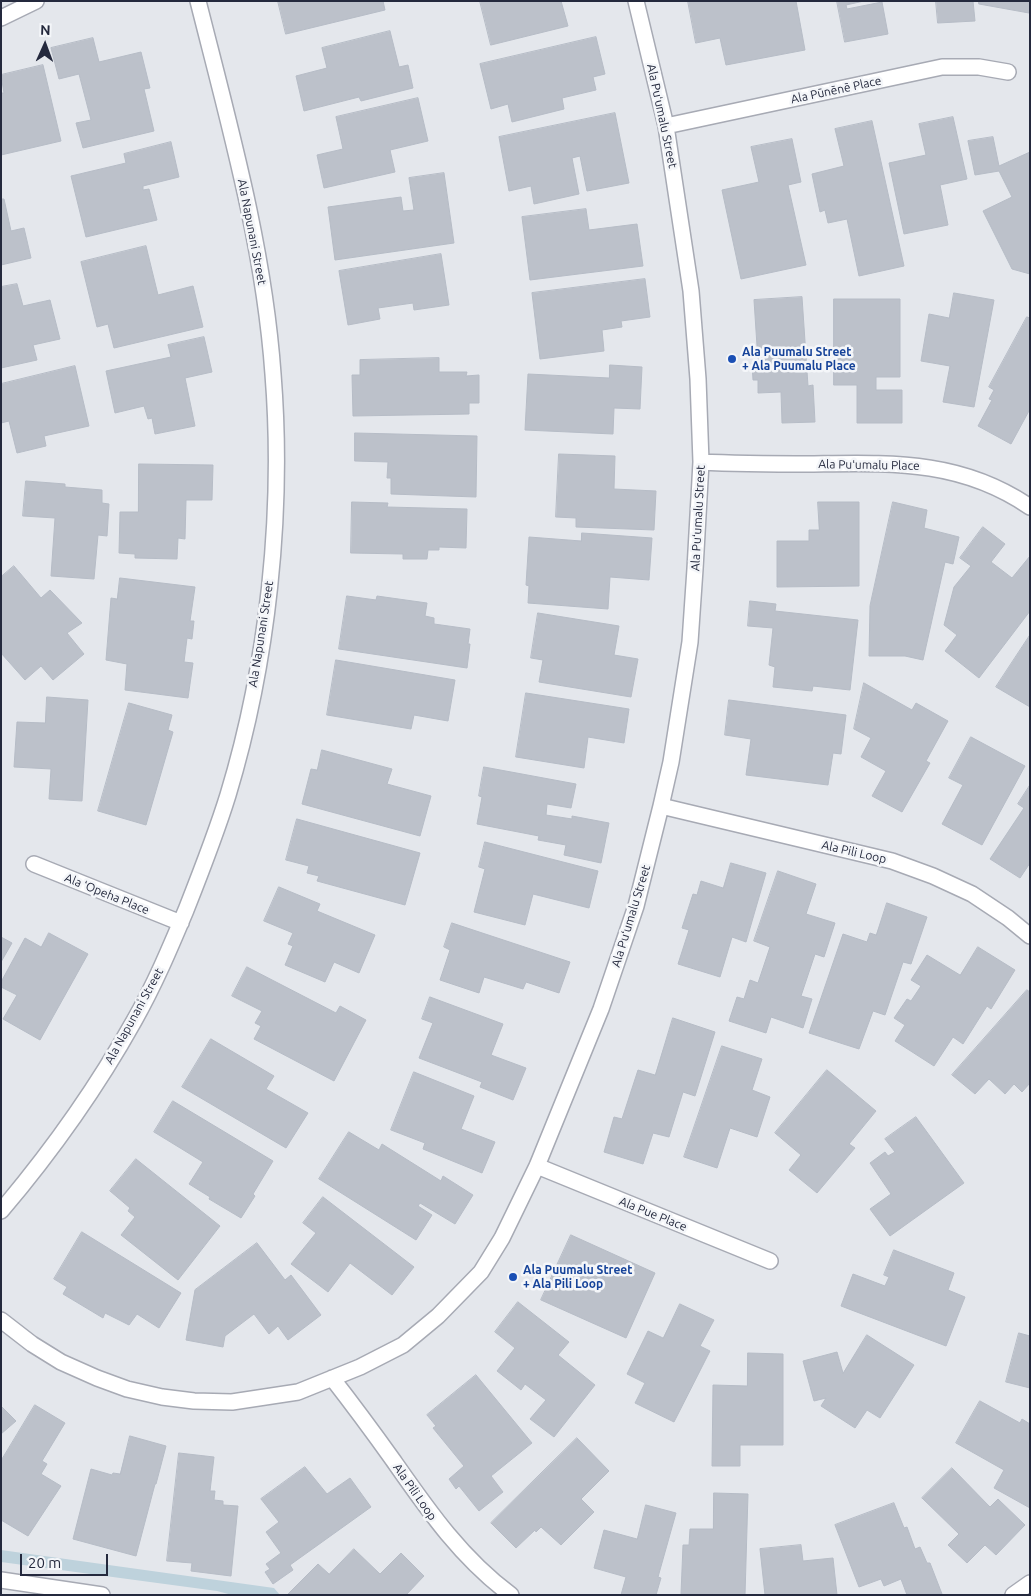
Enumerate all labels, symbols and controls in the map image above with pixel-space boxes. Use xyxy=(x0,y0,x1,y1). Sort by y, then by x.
north arrow xyxy=(20,20,70,70)
text: N xyxy=(40,22,51,38)
street label: Ala Puʻumalu Street xyxy=(644,63,680,169)
street label: Ala Pūnēnē Place xyxy=(789,73,883,107)
street label: Ala Napunani Street xyxy=(235,178,269,286)
place label: Ala Puumalu Street + Ala Puumalu Place xyxy=(742,345,856,373)
marker: Ala Puumalu Street + Ala Puumalu Place xyxy=(726,353,738,365)
street label: Ala Puʻumalu Place xyxy=(818,457,920,473)
street label: Ala Puʻumalu Street xyxy=(688,465,708,571)
street label: Ala Napunani Street xyxy=(245,580,277,688)
street label: Ala Pili Loop xyxy=(820,838,888,866)
street label: Ala Puʻumalu Street xyxy=(609,863,653,969)
street label: Ala ʻOpeha Place xyxy=(63,870,151,918)
street label: Ala Napunani Street xyxy=(102,965,166,1067)
street label: Ala Pue Place xyxy=(617,1194,689,1234)
place label: Ala Puumalu Street + Ala Pili Loop xyxy=(523,1263,632,1291)
marker: Ala Puumalu Street + Ala Pili Loop xyxy=(507,1271,519,1283)
street label: Ala Pili Loop xyxy=(390,1461,440,1523)
scale bar xyxy=(22,1544,110,1576)
text: 20 m xyxy=(28,1554,61,1571)

